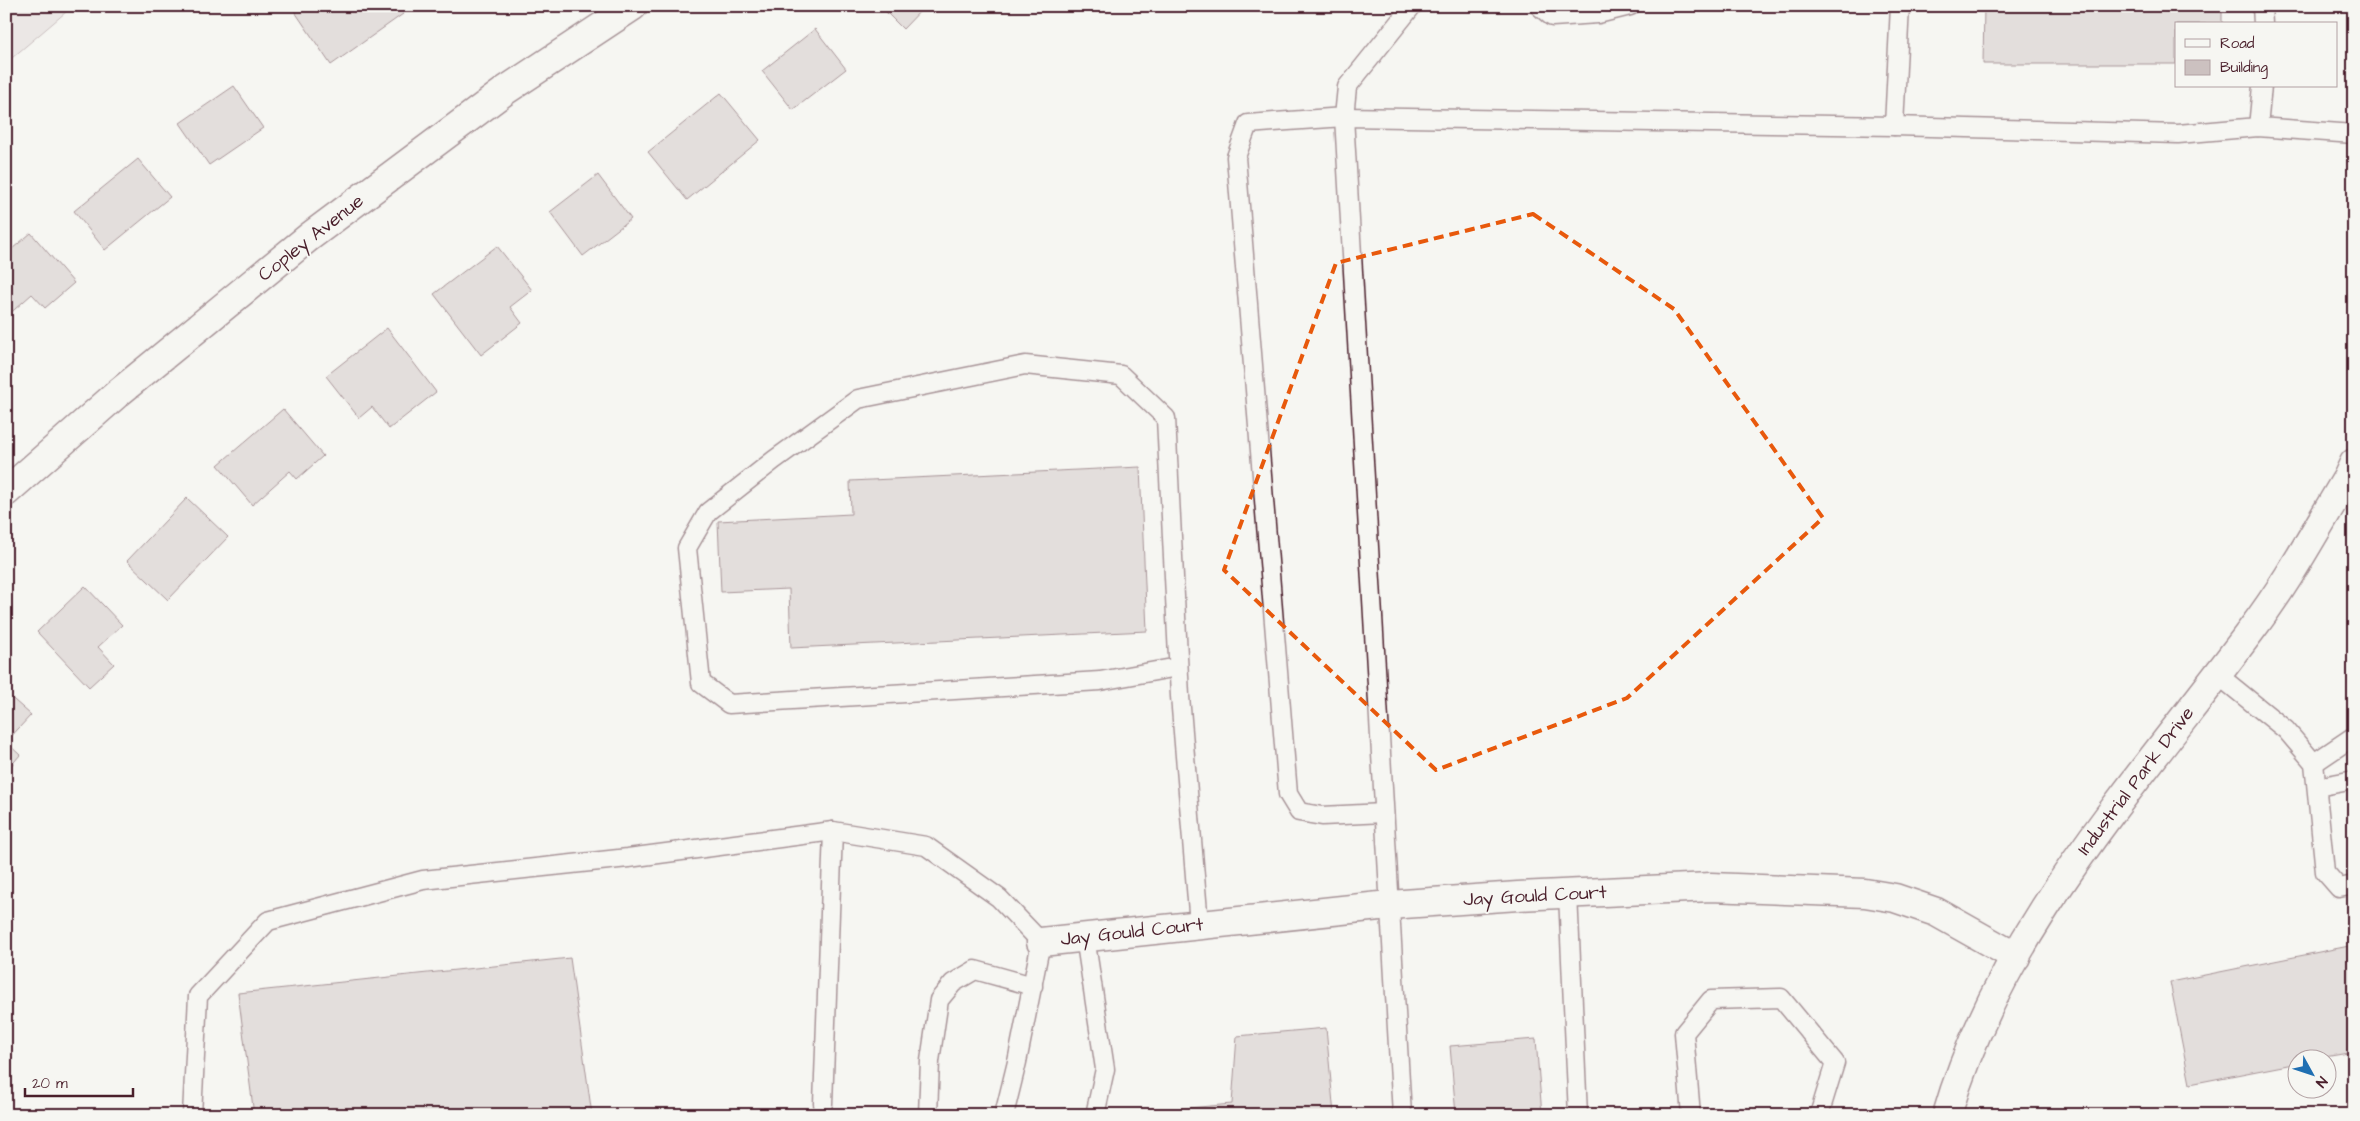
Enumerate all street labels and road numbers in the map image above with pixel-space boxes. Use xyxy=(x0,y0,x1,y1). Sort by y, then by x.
street label: Copley Avenue xyxy=(252,188,370,289)
street label: Industrial Park Drive xyxy=(2071,701,2201,861)
street label: Jay Gould Court xyxy=(1463,879,1608,914)
street label: Jay Gould Court xyxy=(1059,911,1205,954)

